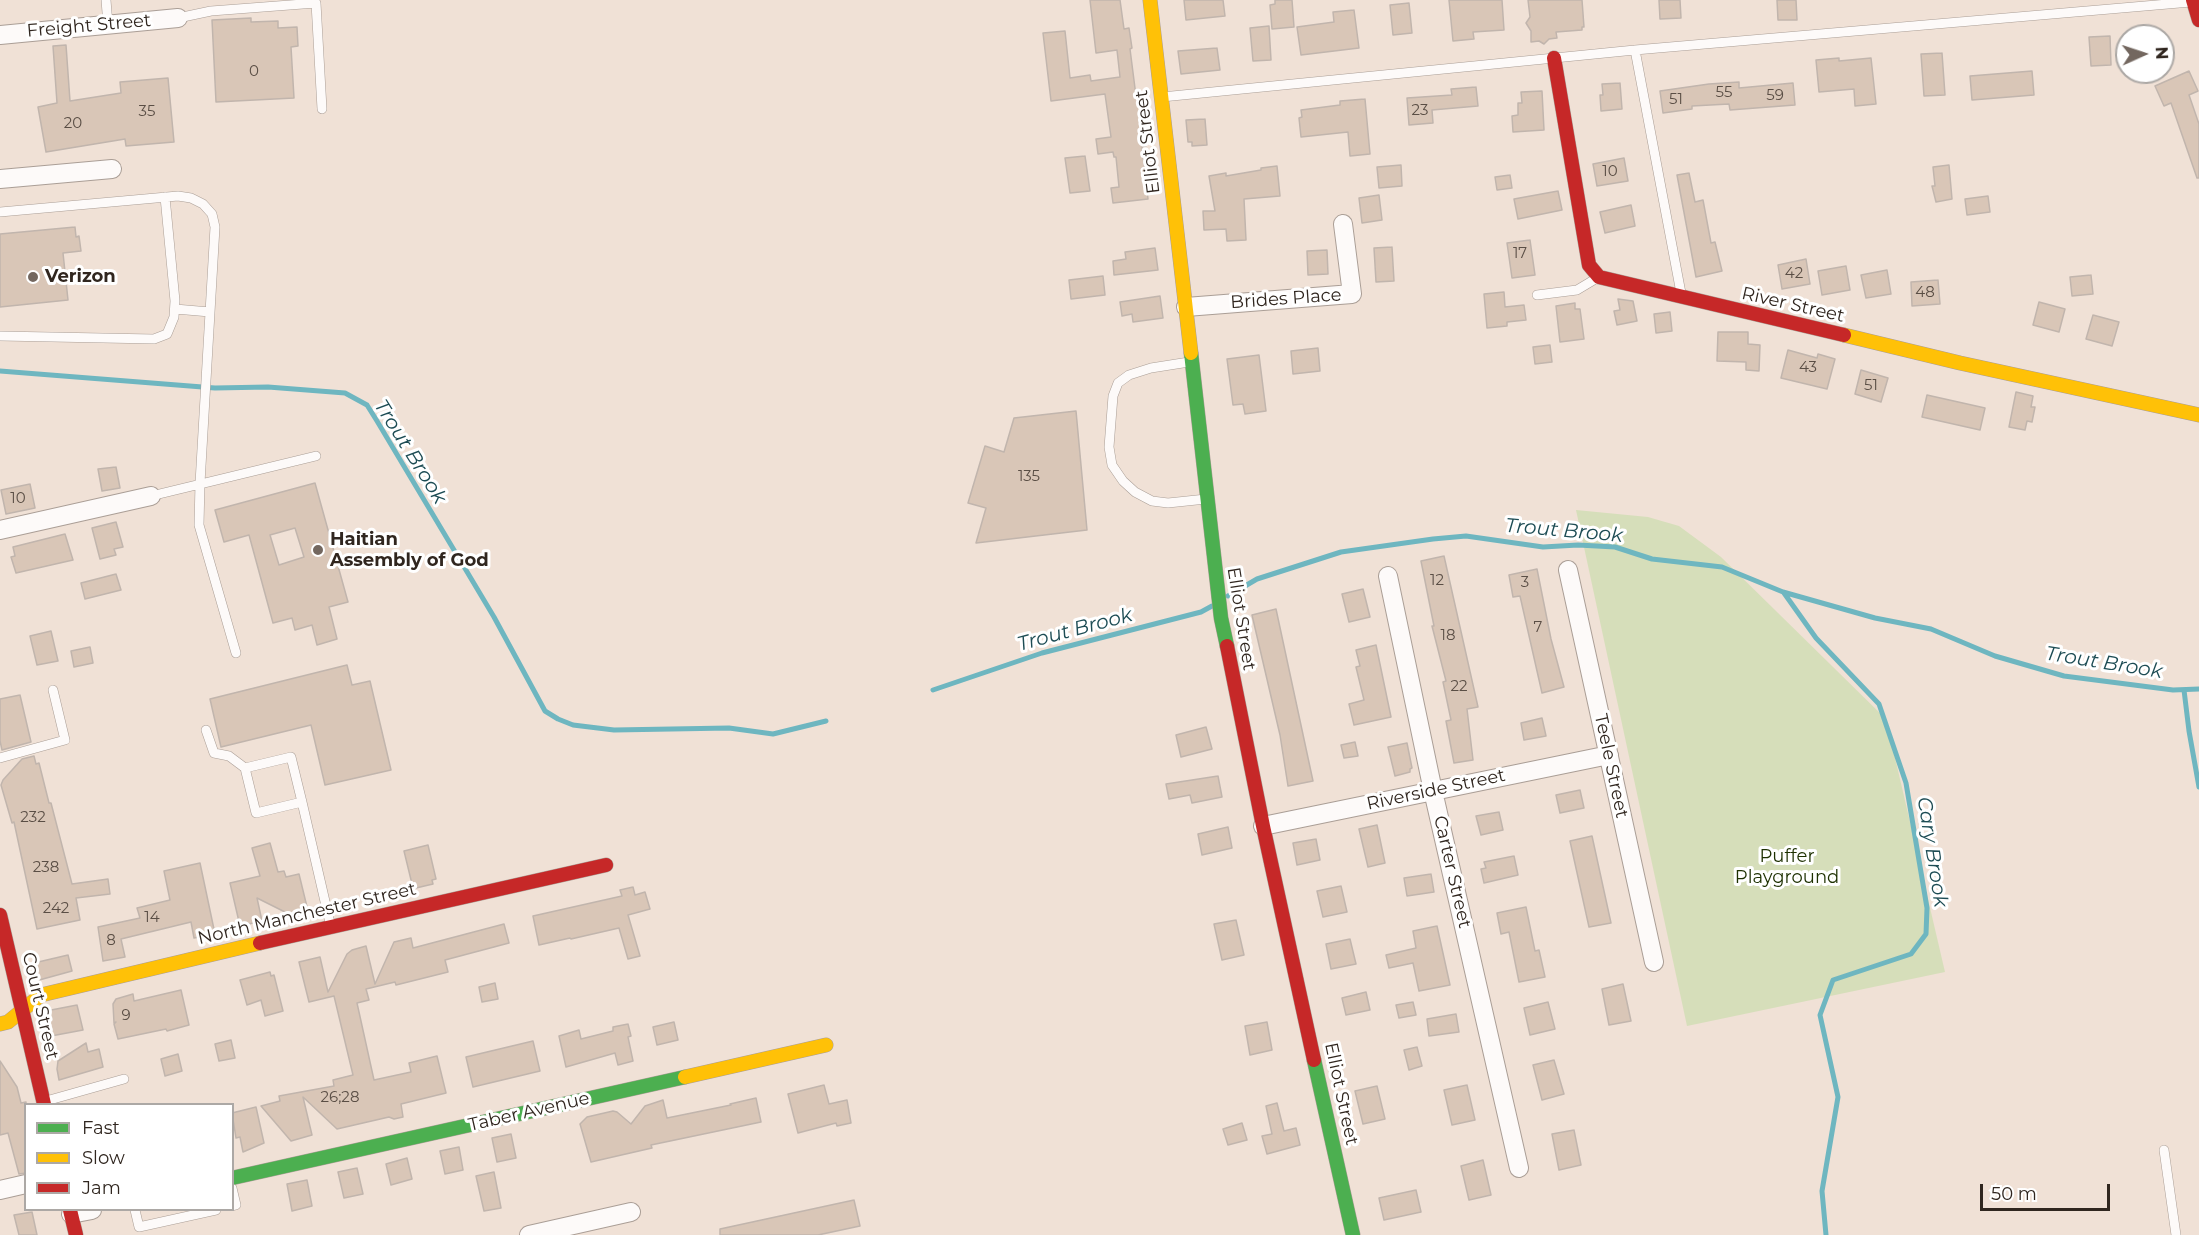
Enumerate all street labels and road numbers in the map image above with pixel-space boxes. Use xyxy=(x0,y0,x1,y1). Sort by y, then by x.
street label: Freight Street xyxy=(26,10,152,42)
street label: Elliot Street xyxy=(1131,89,1165,195)
street label: River Street xyxy=(1740,283,1846,327)
street label: Brides Place xyxy=(1230,284,1342,314)
street label: Elliot Street xyxy=(1222,566,1260,672)
street label: Teele Street xyxy=(1589,712,1633,820)
street label: Riverside Street xyxy=(1365,765,1507,815)
street label: Carter Street xyxy=(1429,814,1475,930)
street label: North Manchester Street xyxy=(196,878,418,950)
street label: Court Street xyxy=(17,950,63,1062)
street label: Elliot Street xyxy=(1320,1041,1362,1147)
street label: Taber Avenue xyxy=(466,1088,592,1136)

